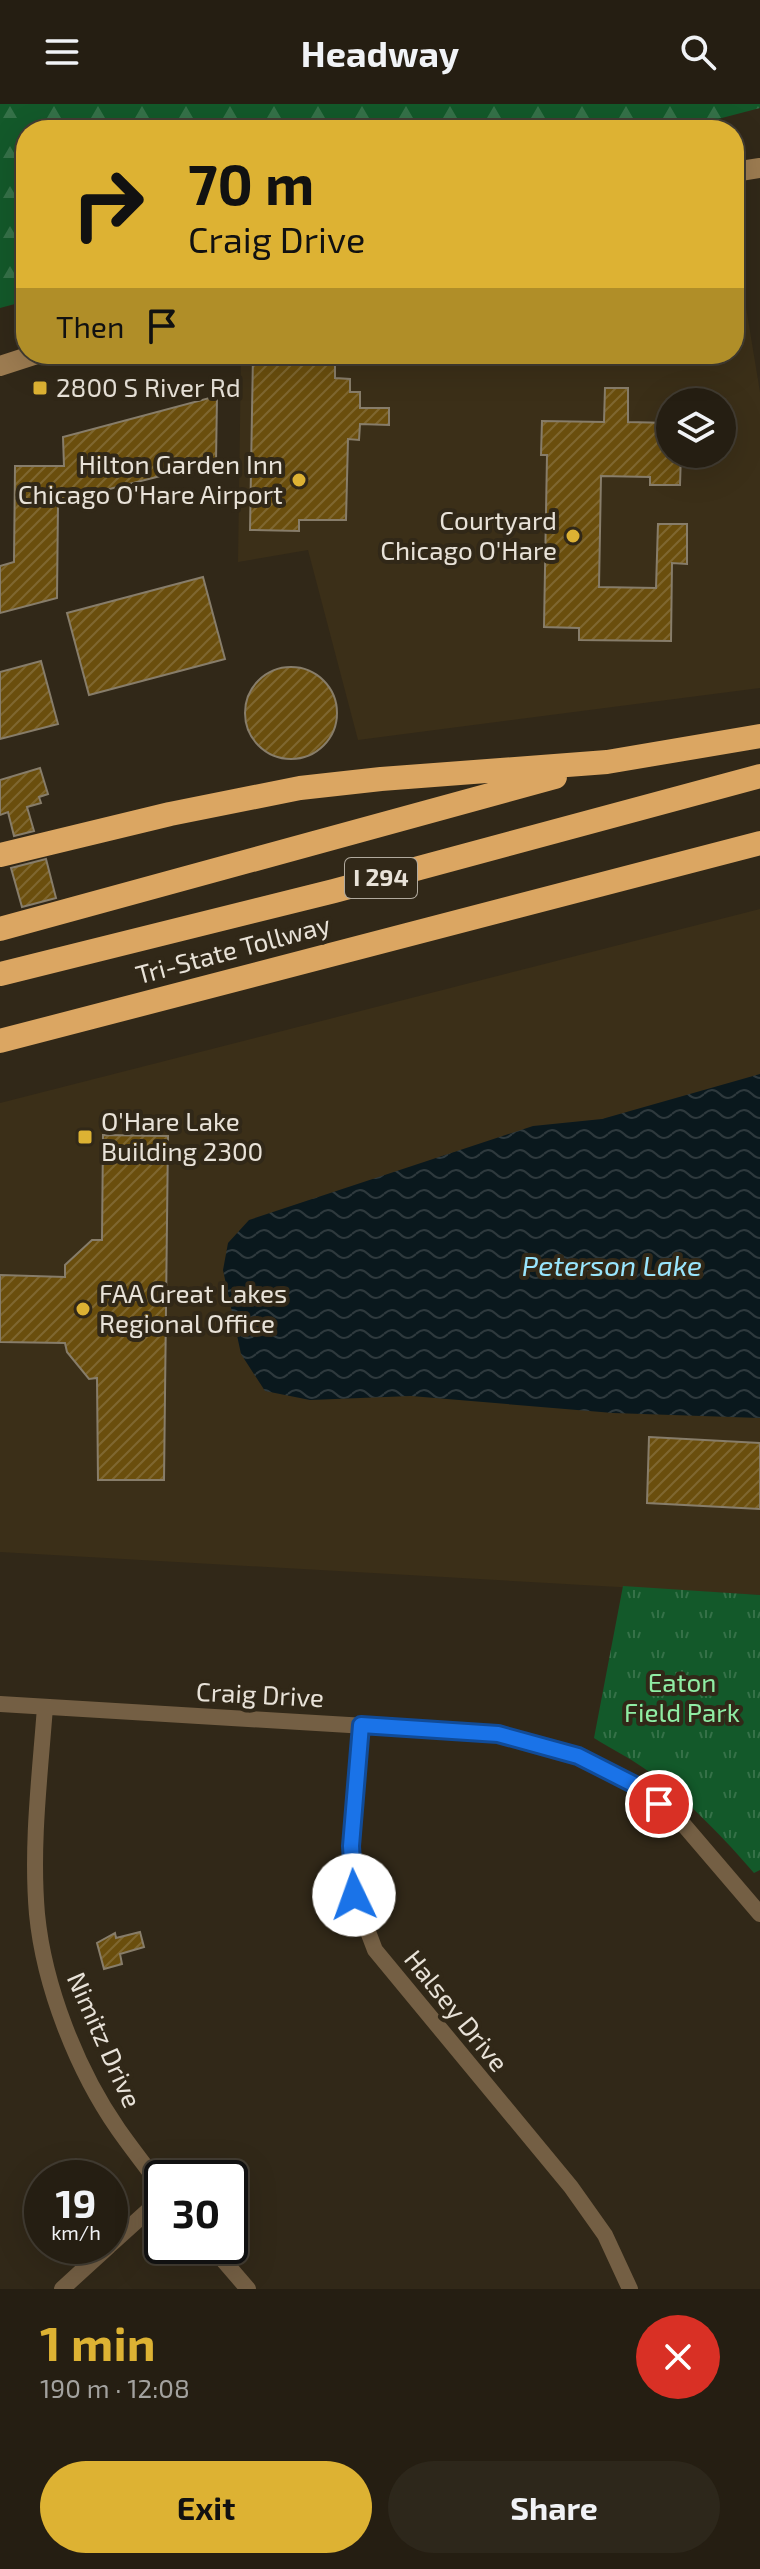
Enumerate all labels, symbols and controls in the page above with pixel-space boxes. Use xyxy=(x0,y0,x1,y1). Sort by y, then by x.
icon: menu xyxy=(40,30,84,74)
icon: search xyxy=(676,30,720,74)
text: Headway xyxy=(301,31,459,74)
text: 70 m xyxy=(188,149,314,216)
icon: right xyxy=(56,152,160,256)
text: Craig Drive xyxy=(188,217,365,260)
icon: arrive xyxy=(140,304,184,348)
text: Then xyxy=(56,308,124,344)
place label: 2800 S River Rd xyxy=(56,371,241,402)
marker: 2800 S River Rd xyxy=(31,379,49,397)
map controls xyxy=(656,388,736,468)
button: layers xyxy=(656,388,736,468)
place label: Hilton Garden Inn Chicago O'Hare Airport xyxy=(18,448,283,509)
marker: Hilton Garden Inn Chicago O'Hare Airport xyxy=(290,471,308,489)
place label: Courtyard Chicago O'Hare xyxy=(380,504,557,565)
marker: Courtyard Chicago O'Hare xyxy=(564,527,582,545)
road number: I 294 xyxy=(345,858,417,898)
street label: Tri-State Tollway xyxy=(132,908,333,989)
place label: O'Hare Lake Building 2300 xyxy=(101,1105,263,1166)
marker: O'Hare Lake Building 2300 xyxy=(76,1128,94,1146)
water label: Peterson Lake xyxy=(522,1248,702,1282)
place label: FAA Great Lakes Regional Office xyxy=(99,1277,287,1338)
marker: FAA Great Lakes Regional Office xyxy=(74,1300,92,1318)
park label: Eaton Field Park xyxy=(624,1666,740,1727)
street label: Craig Drive xyxy=(195,1675,325,1712)
pin xyxy=(625,1770,693,1838)
icon: arrive xyxy=(637,1782,681,1826)
position arrow xyxy=(312,1853,396,1937)
street label: Halsey Drive xyxy=(399,1943,516,2077)
street label: Nimitz Drive xyxy=(62,1967,149,2112)
speed limit sign: 30 xyxy=(144,2160,248,2264)
text: 19 xyxy=(56,2178,96,2226)
text: km/h xyxy=(51,2220,101,2244)
text: 1 min xyxy=(40,2313,156,2371)
button: close xyxy=(636,2315,720,2399)
text: 190 m · 12:08 xyxy=(40,2372,190,2403)
button: Exit xyxy=(40,2461,372,2553)
button: Share xyxy=(388,2461,720,2553)

